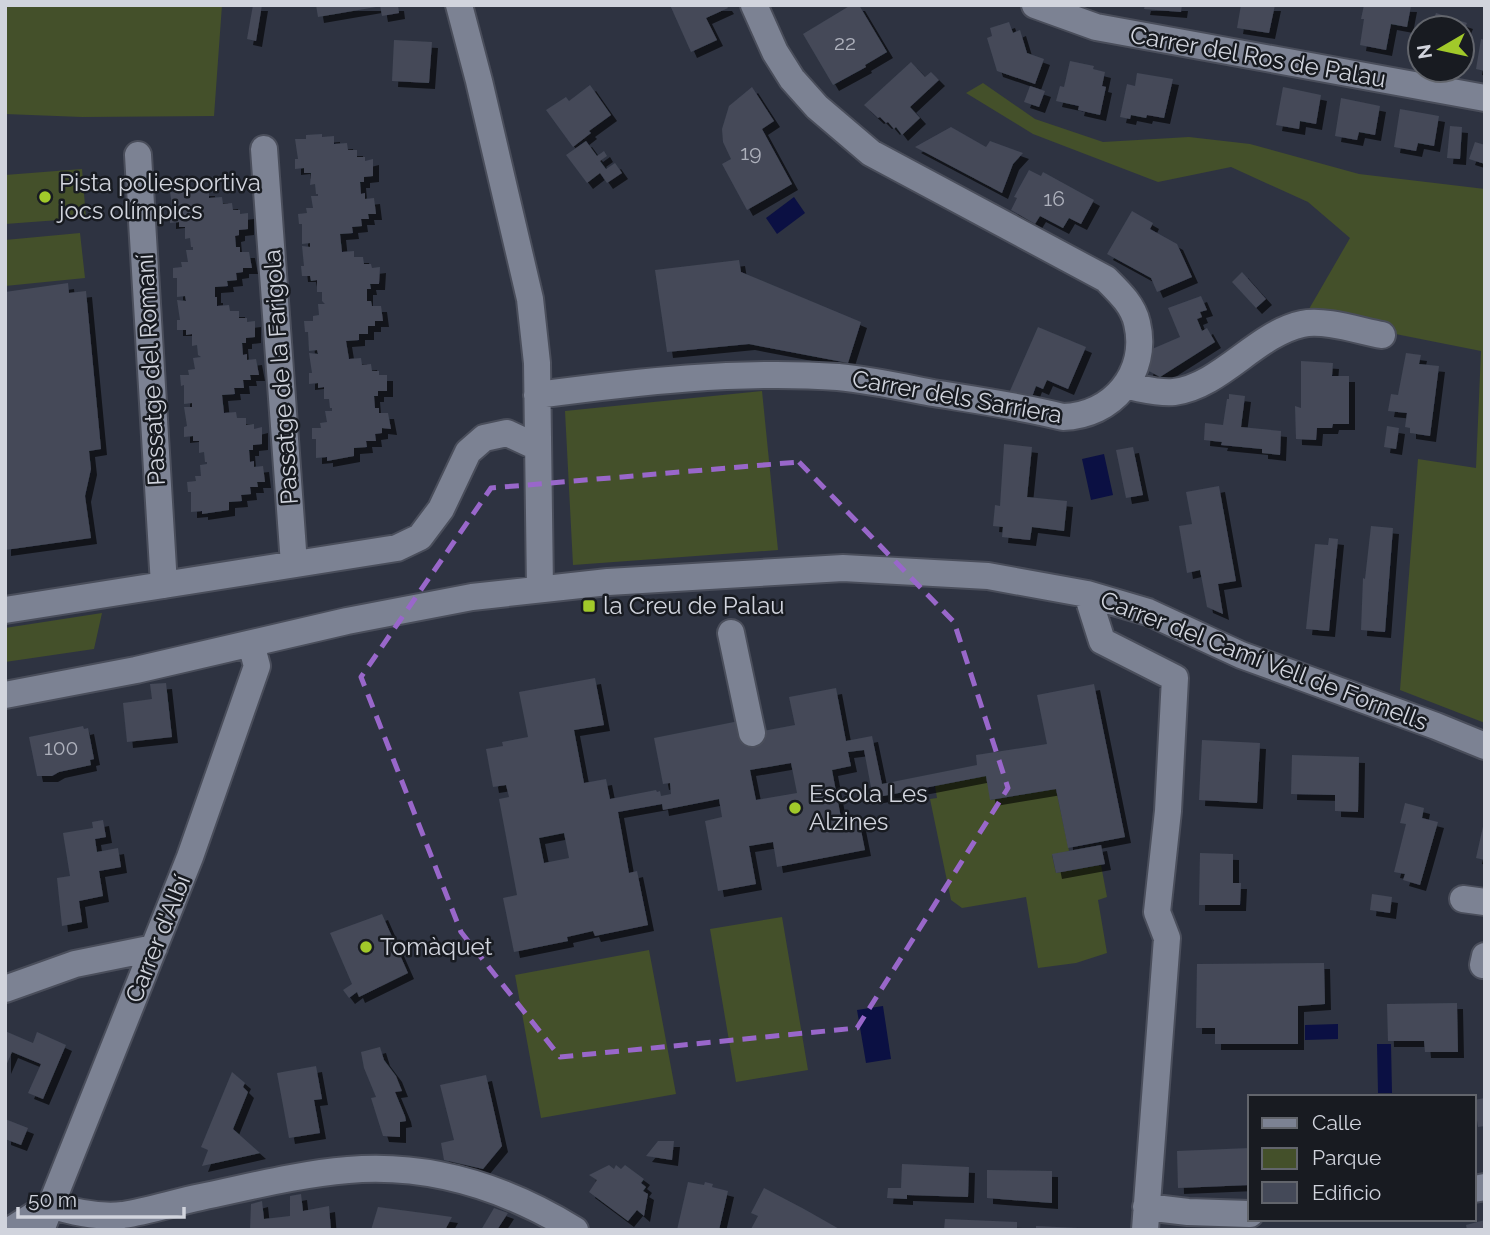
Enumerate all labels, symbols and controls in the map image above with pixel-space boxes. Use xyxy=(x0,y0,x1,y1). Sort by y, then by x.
north arrow xyxy=(1406,14,1476,84)
street label: Carrer del Ros de Palau xyxy=(1128,20,1388,93)
house number: 22 xyxy=(834,30,856,55)
text: N xyxy=(1412,43,1436,61)
house number: 19 xyxy=(740,140,762,165)
place label: Pista poliesportiva jocs olímpics xyxy=(56,168,261,225)
house number: 16 xyxy=(1043,186,1065,211)
marker: Pista poliesportiva jocs olímpics xyxy=(37,189,53,205)
street label: Passatge de la Farigola xyxy=(257,248,304,506)
street label: Passatge del Romaní xyxy=(130,253,171,487)
street label: Carrer dels Sarriera xyxy=(850,364,1064,429)
street label: Carrer del Camí Vell de Fornells xyxy=(1096,585,1432,736)
place label: la Creu de Palau xyxy=(603,591,785,620)
marker: la Creu de Palau xyxy=(581,598,597,614)
house number: 100 xyxy=(44,735,78,760)
place label: Escola Les Alzines xyxy=(809,779,928,836)
marker: Escola Les Alzines xyxy=(787,800,803,816)
street label: Carrer d'Albí xyxy=(119,870,197,1007)
place label: Tomàquet xyxy=(380,932,492,961)
marker: Tomàquet xyxy=(358,939,374,955)
legend xyxy=(1248,1095,1476,1221)
text: Calle xyxy=(1312,1110,1362,1135)
text: Parque xyxy=(1312,1145,1381,1170)
scale bar xyxy=(18,1176,184,1220)
text: Edificio xyxy=(1312,1180,1381,1205)
text: 50 m xyxy=(28,1187,77,1212)

